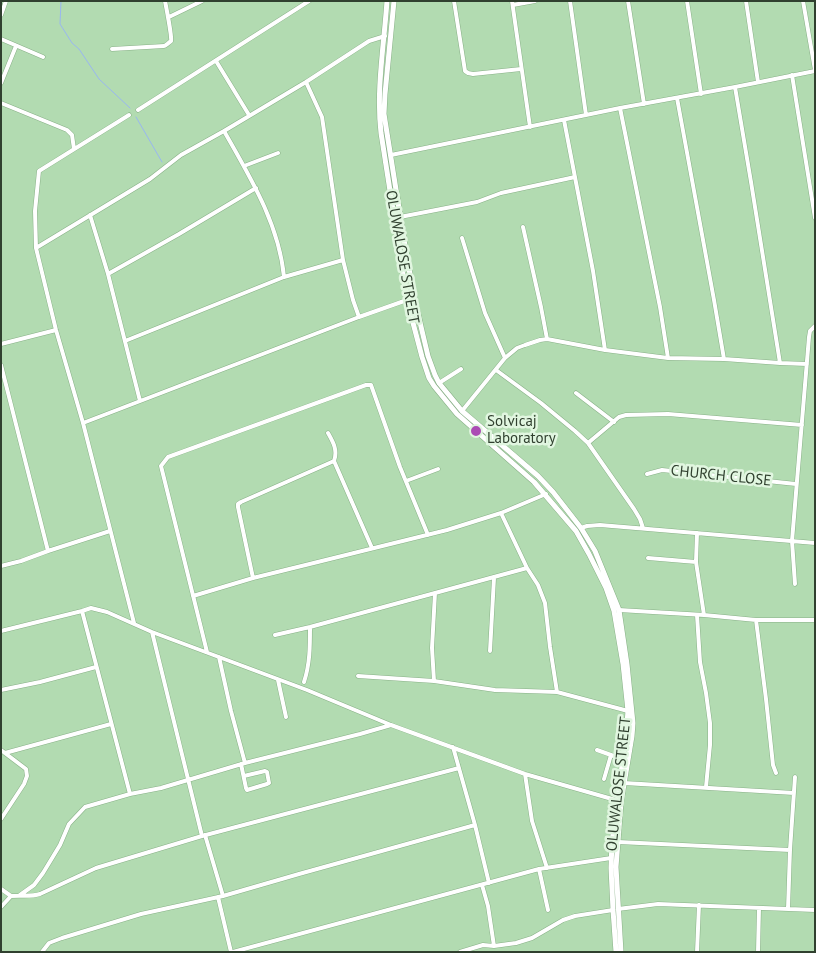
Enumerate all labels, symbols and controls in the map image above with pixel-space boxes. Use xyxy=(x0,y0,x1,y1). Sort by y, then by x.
street label: OLUWALOSE STREET xyxy=(381,189,423,325)
place label: Solvicaj Laboratory xyxy=(487,413,556,448)
marker: Solvicaj Laboratory xyxy=(469,424,483,438)
street label: CHURCH CLOSE xyxy=(670,462,772,490)
street label: OLUWALOSE STREET xyxy=(603,716,635,852)

